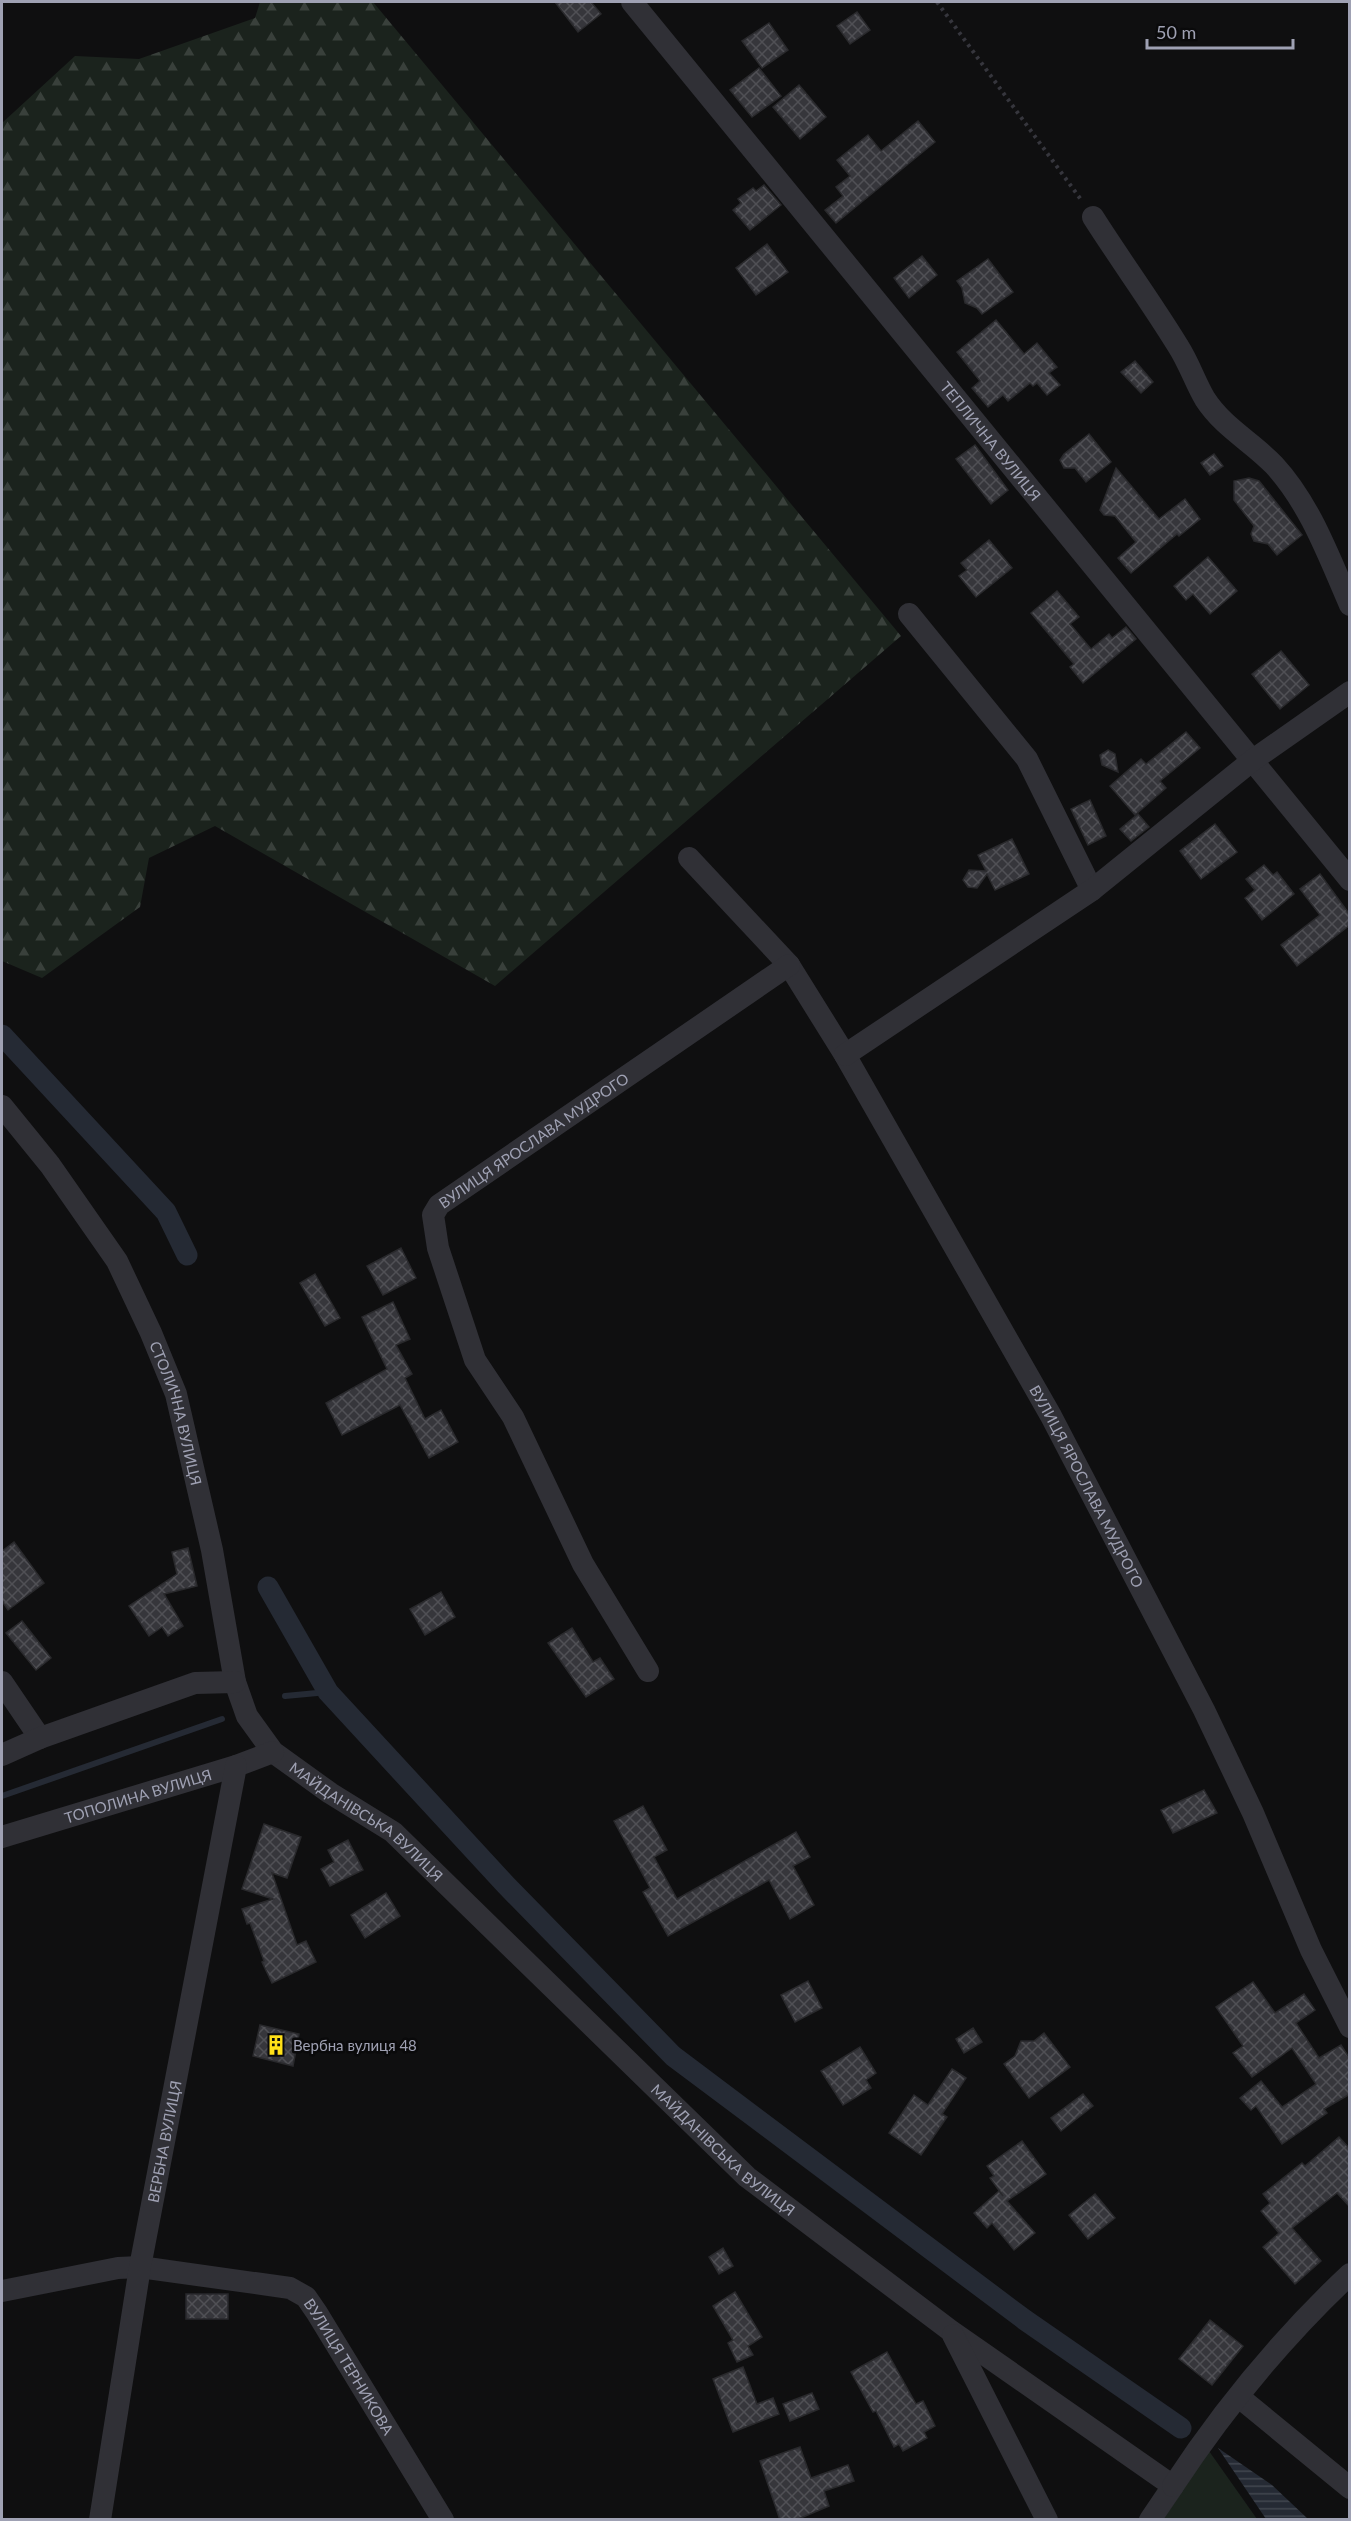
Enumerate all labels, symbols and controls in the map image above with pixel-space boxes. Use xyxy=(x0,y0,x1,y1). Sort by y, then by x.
scale bar xyxy=(1147,12,1292,50)
text: 50 m xyxy=(1156,21,1196,43)
street label: ТЕПЛИЧНА ВУЛИЦЯ xyxy=(937,378,1045,504)
street label: ВУЛИЦЯ ЯРОСЛАВА МУДРОГО xyxy=(435,1069,632,1212)
street label: СТОЛИЧНА ВУЛИЦЯ xyxy=(146,1338,206,1487)
street label: ВУЛИЦЯ ЯРОСЛАВА МУДРОГО xyxy=(1026,1382,1148,1590)
street label: МАЙДАНІВСЬКА ВУЛИЦЯ xyxy=(286,1758,447,1885)
street label: ТОПОЛИНА ВУЛИЦЯ xyxy=(62,1765,214,1827)
building icon: Вербна вулиця 48 xyxy=(264,2033,288,2057)
place label: Вербна вулиця 48 xyxy=(293,2036,417,2054)
street label: ВЕРБНА ВУЛИЦЯ xyxy=(144,2079,185,2204)
street label: МАЙДАНІВСЬКА ВУЛИЦЯ xyxy=(648,2080,799,2219)
street label: ВУЛИЦЯ ТЕРНИКОВА xyxy=(301,2295,398,2439)

